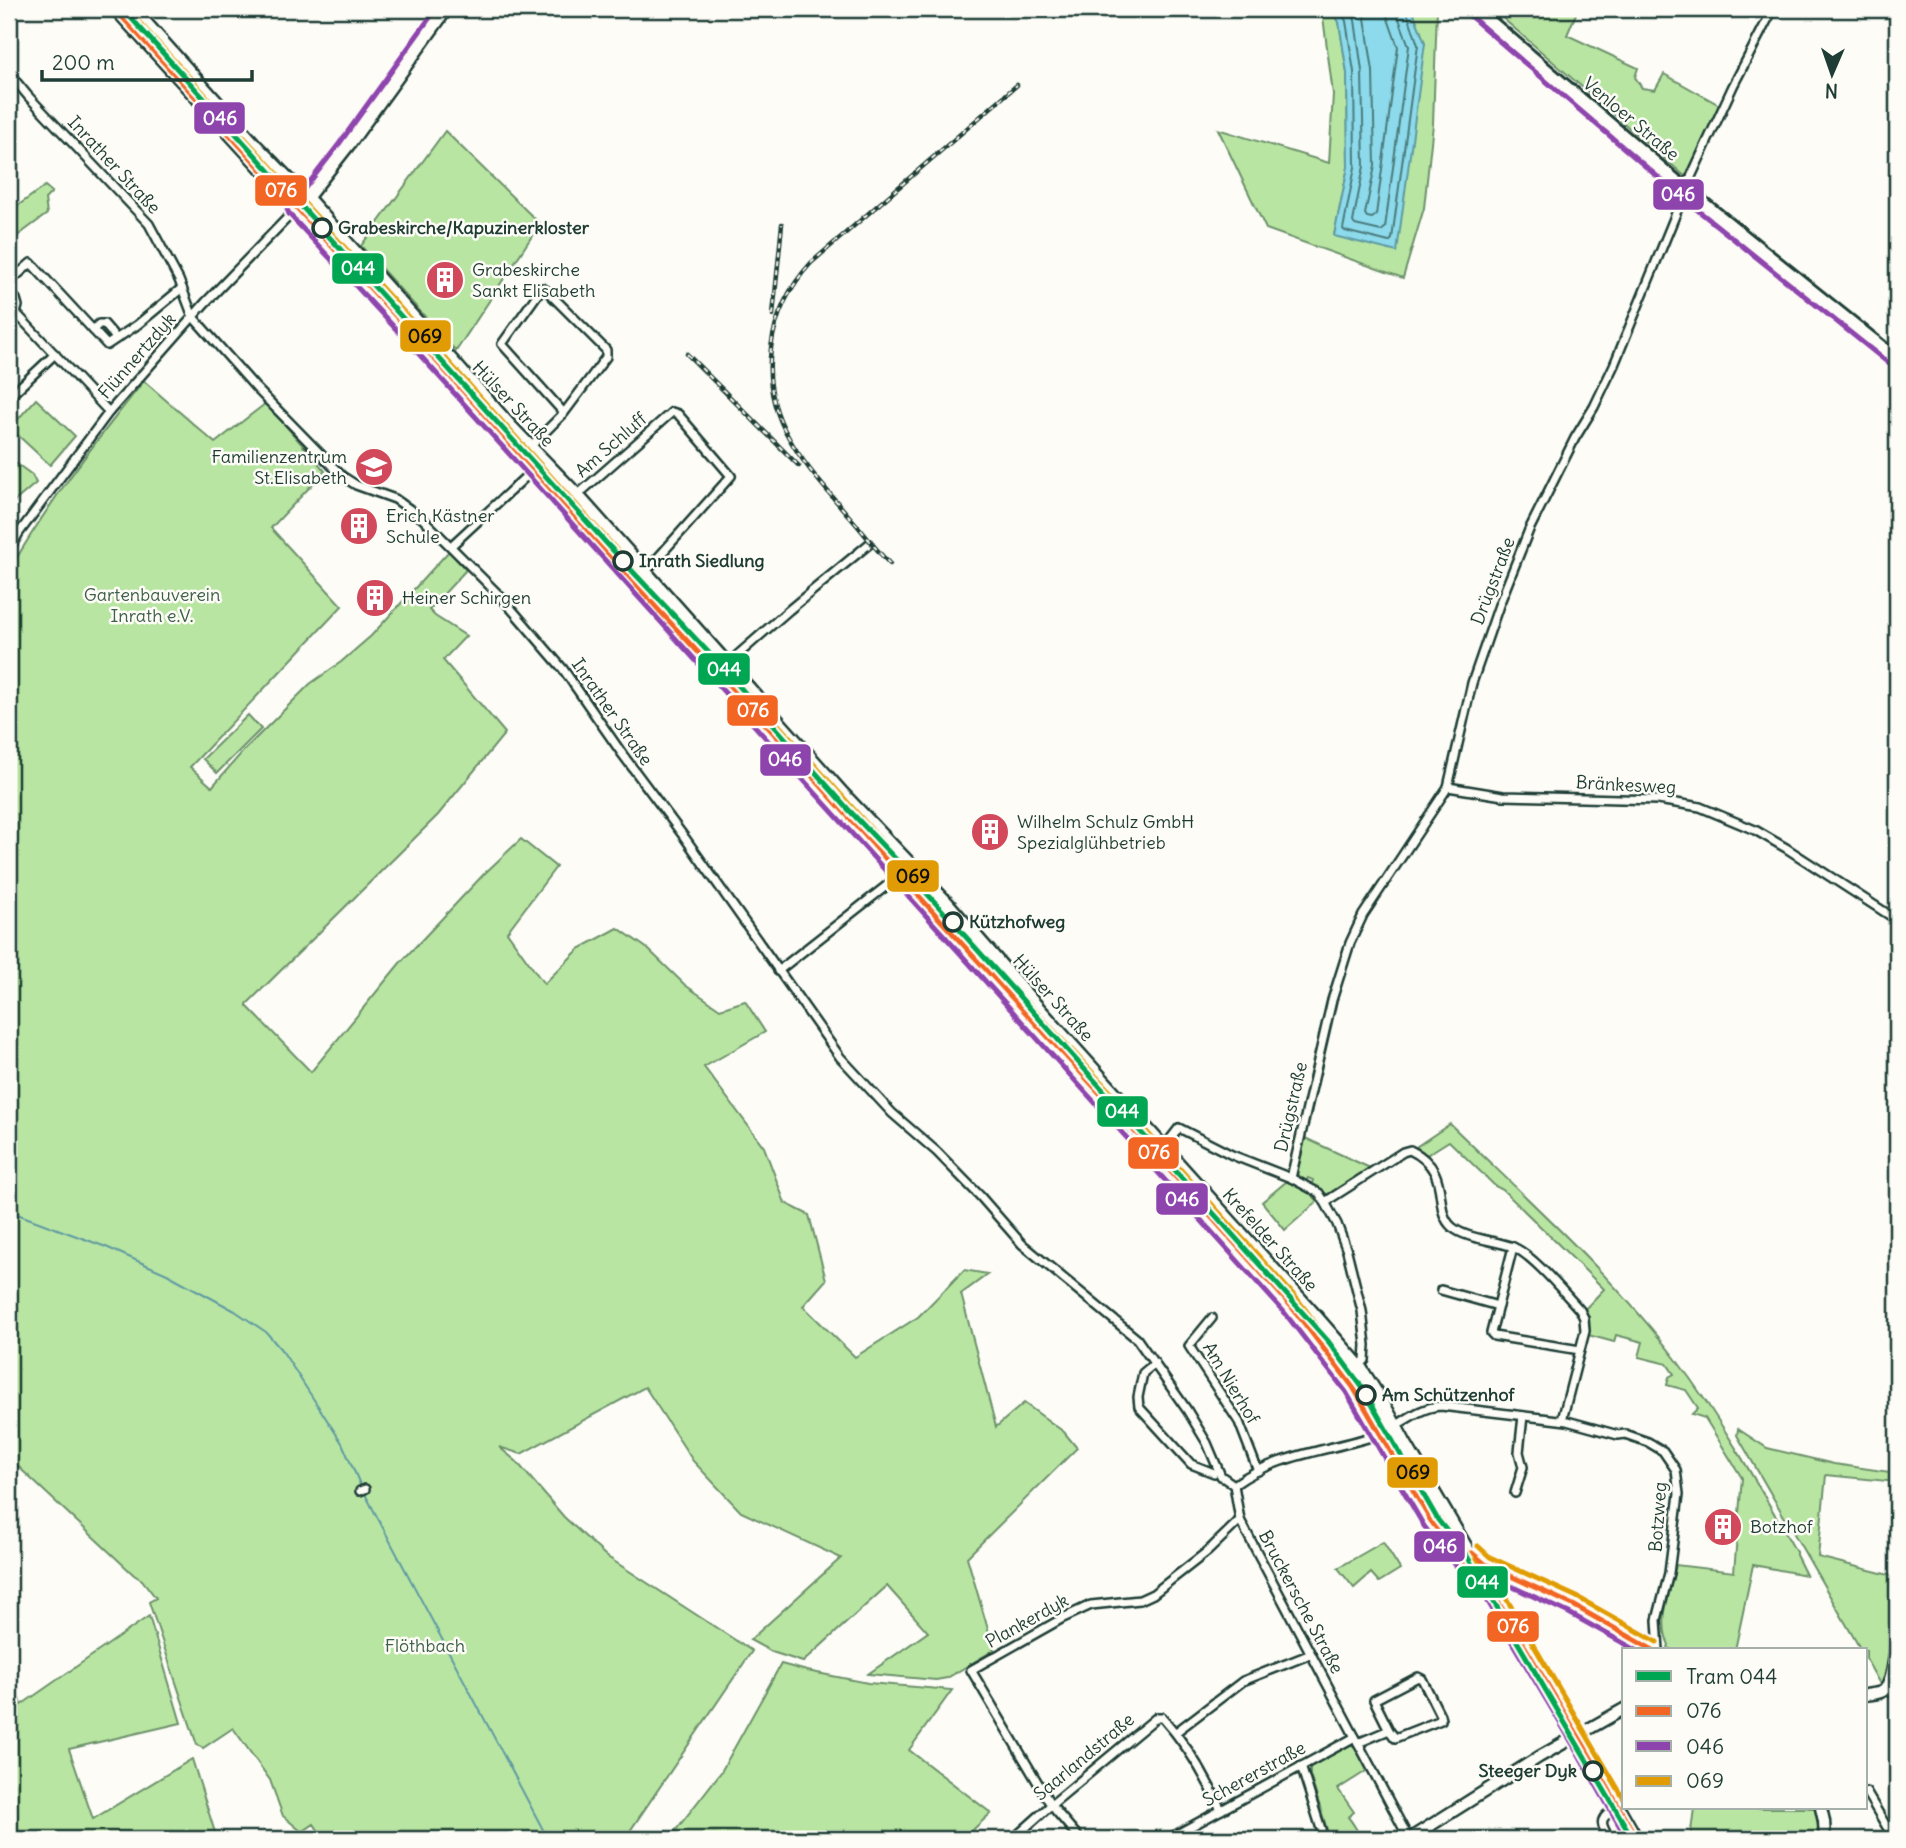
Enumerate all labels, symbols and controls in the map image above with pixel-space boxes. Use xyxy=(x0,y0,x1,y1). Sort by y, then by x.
scale bar xyxy=(42,38,252,82)
north arrow xyxy=(1798,38,1868,108)
text: 200 m xyxy=(52,49,115,76)
street label: Venloer Straße xyxy=(1578,72,1684,166)
text: N xyxy=(1824,79,1838,103)
line badge: 046 xyxy=(193,101,246,135)
text: 046 xyxy=(203,106,237,130)
street label: Inrather Straße xyxy=(63,111,166,219)
line badge: 076 xyxy=(254,174,308,207)
text: 076 xyxy=(265,178,297,202)
line badge: 046 xyxy=(1652,178,1705,211)
text: 046 xyxy=(1661,182,1695,206)
place label: Grabeskirche/Kapuzinerkloster xyxy=(338,216,590,239)
marker: Grabeskirche/Kapuzinerkloster xyxy=(312,218,332,238)
line badge: 044 xyxy=(331,252,385,285)
text: 044 xyxy=(341,256,375,280)
place label: Grabeskirche Sankt Elisabeth xyxy=(472,258,595,302)
building icon: Grabeskirche Sankt Elisabeth xyxy=(424,259,466,301)
street label: Flünnertzdyk xyxy=(93,308,180,404)
line badge: 069 xyxy=(399,319,452,353)
text: 069 xyxy=(408,324,442,348)
street label: Hülser Straße xyxy=(468,356,559,452)
street label: Am Schluff xyxy=(570,407,652,482)
place label: Familienzentrum St.Elisabeth xyxy=(211,445,347,489)
school or university icon: Familienzentrum St.Elisabeth xyxy=(353,446,395,488)
place label: Erich Kästner Schule xyxy=(386,504,495,548)
building icon: Erich Kästner Schule xyxy=(338,505,380,547)
street label: Drügstraße xyxy=(1465,534,1520,628)
place label: Inrath Siedlung xyxy=(639,549,765,572)
marker: Inrath Siedlung xyxy=(613,551,633,571)
building icon: Heiner Schirgen xyxy=(354,577,396,619)
park label: Gartenbauverein Inrath e.V. xyxy=(84,583,220,627)
place label: Heiner Schirgen xyxy=(402,586,531,609)
line badge: 044 xyxy=(697,652,751,686)
street label: Inrather Straße xyxy=(567,653,658,770)
text: 044 xyxy=(707,657,741,681)
line badge: 076 xyxy=(726,694,779,727)
text: 076 xyxy=(737,698,769,722)
line badge: 046 xyxy=(759,743,812,777)
text: 046 xyxy=(768,747,802,771)
street label: Bränkesweg xyxy=(1575,770,1677,799)
place label: Wilhelm Schulz GmbH Spezialglühbetrieb xyxy=(1017,810,1194,854)
building icon: Wilhelm Schulz GmbH Spezialglühbetrieb xyxy=(969,811,1011,853)
line badge: 069 xyxy=(886,859,940,893)
text: 069 xyxy=(896,864,930,888)
place label: Kützhofweg xyxy=(969,910,1065,933)
marker: Kützhofweg xyxy=(943,912,963,932)
street label: Hülser Straße xyxy=(1008,949,1099,1046)
street label: Drügstraße xyxy=(1269,1060,1312,1154)
line badge: 044 xyxy=(1096,1095,1149,1128)
text: 044 xyxy=(1105,1099,1139,1123)
line badge: 076 xyxy=(1127,1136,1180,1170)
text: 076 xyxy=(1138,1140,1170,1164)
line badge: 046 xyxy=(1155,1182,1209,1216)
street label: Krefelder Straße xyxy=(1218,1183,1323,1296)
text: 046 xyxy=(1165,1187,1199,1211)
street label: Am Nierhof xyxy=(1198,1338,1265,1429)
place label: Am Schützenhof xyxy=(1382,1383,1515,1406)
marker: Am Schützenhof xyxy=(1356,1385,1376,1405)
line badge: 069 xyxy=(1386,1456,1439,1489)
text: 069 xyxy=(1396,1460,1430,1484)
street label: Botzweg xyxy=(1644,1481,1671,1553)
building icon: Botzhof xyxy=(1702,1506,1744,1548)
place label: Botzhof xyxy=(1750,1515,1814,1538)
street label: Bruckersche Straße xyxy=(1254,1526,1349,1677)
line badge: 046 xyxy=(1413,1530,1466,1563)
text: 046 xyxy=(1423,1534,1457,1558)
line badge: 044 xyxy=(1456,1565,1509,1599)
text: 044 xyxy=(1465,1570,1499,1594)
street label: Plankerdyk xyxy=(981,1588,1072,1653)
line badge: 076 xyxy=(1486,1610,1540,1643)
text: 076 xyxy=(1497,1614,1529,1638)
park label: Flöthbach xyxy=(385,1634,465,1657)
legend xyxy=(1622,1648,1868,1810)
text: Tram 044 xyxy=(1686,1663,1777,1690)
text: 076 xyxy=(1686,1697,1722,1724)
street label: Saarlandstraße xyxy=(1029,1708,1139,1805)
text: 046 xyxy=(1686,1733,1724,1760)
street label: Schererstraße xyxy=(1198,1736,1309,1811)
place label: Steeger Dyk xyxy=(1478,1759,1577,1782)
marker: Steeger Dyk xyxy=(1583,1761,1603,1781)
text: 069 xyxy=(1686,1767,1724,1794)

